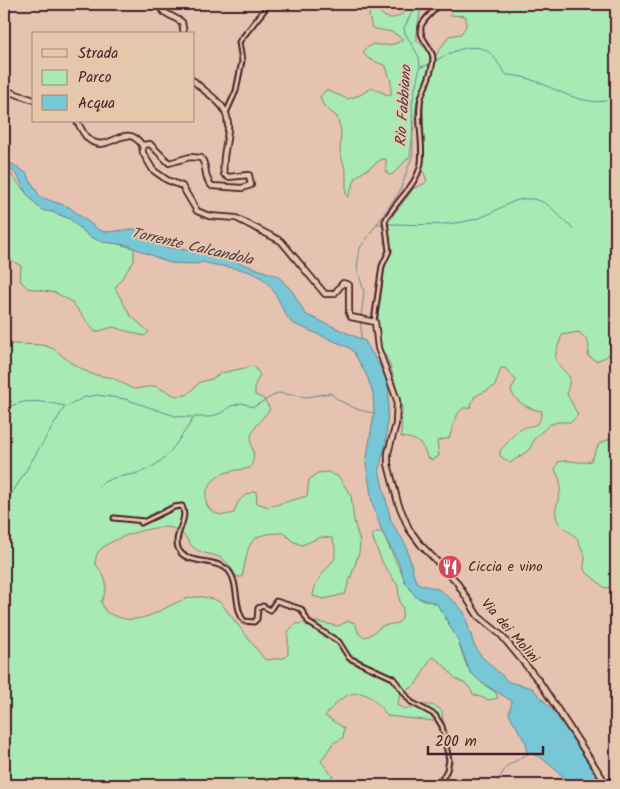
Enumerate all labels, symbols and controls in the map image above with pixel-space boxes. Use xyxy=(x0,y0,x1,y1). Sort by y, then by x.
legend xyxy=(32,32,195,122)
text: Strada xyxy=(78,42,118,66)
water label: Rio Fabbiano xyxy=(389,63,419,147)
text: Parco xyxy=(78,66,112,90)
text: Acqua xyxy=(78,92,115,116)
water label: Torrente Calcandola xyxy=(129,221,256,273)
restaurant icon: Ciccia e vino xyxy=(437,554,463,580)
place label: Ciccia e vino xyxy=(468,556,543,578)
street label: Via dei Molini xyxy=(475,594,545,669)
scale bar xyxy=(428,724,542,756)
text: 200 m xyxy=(435,730,477,754)

